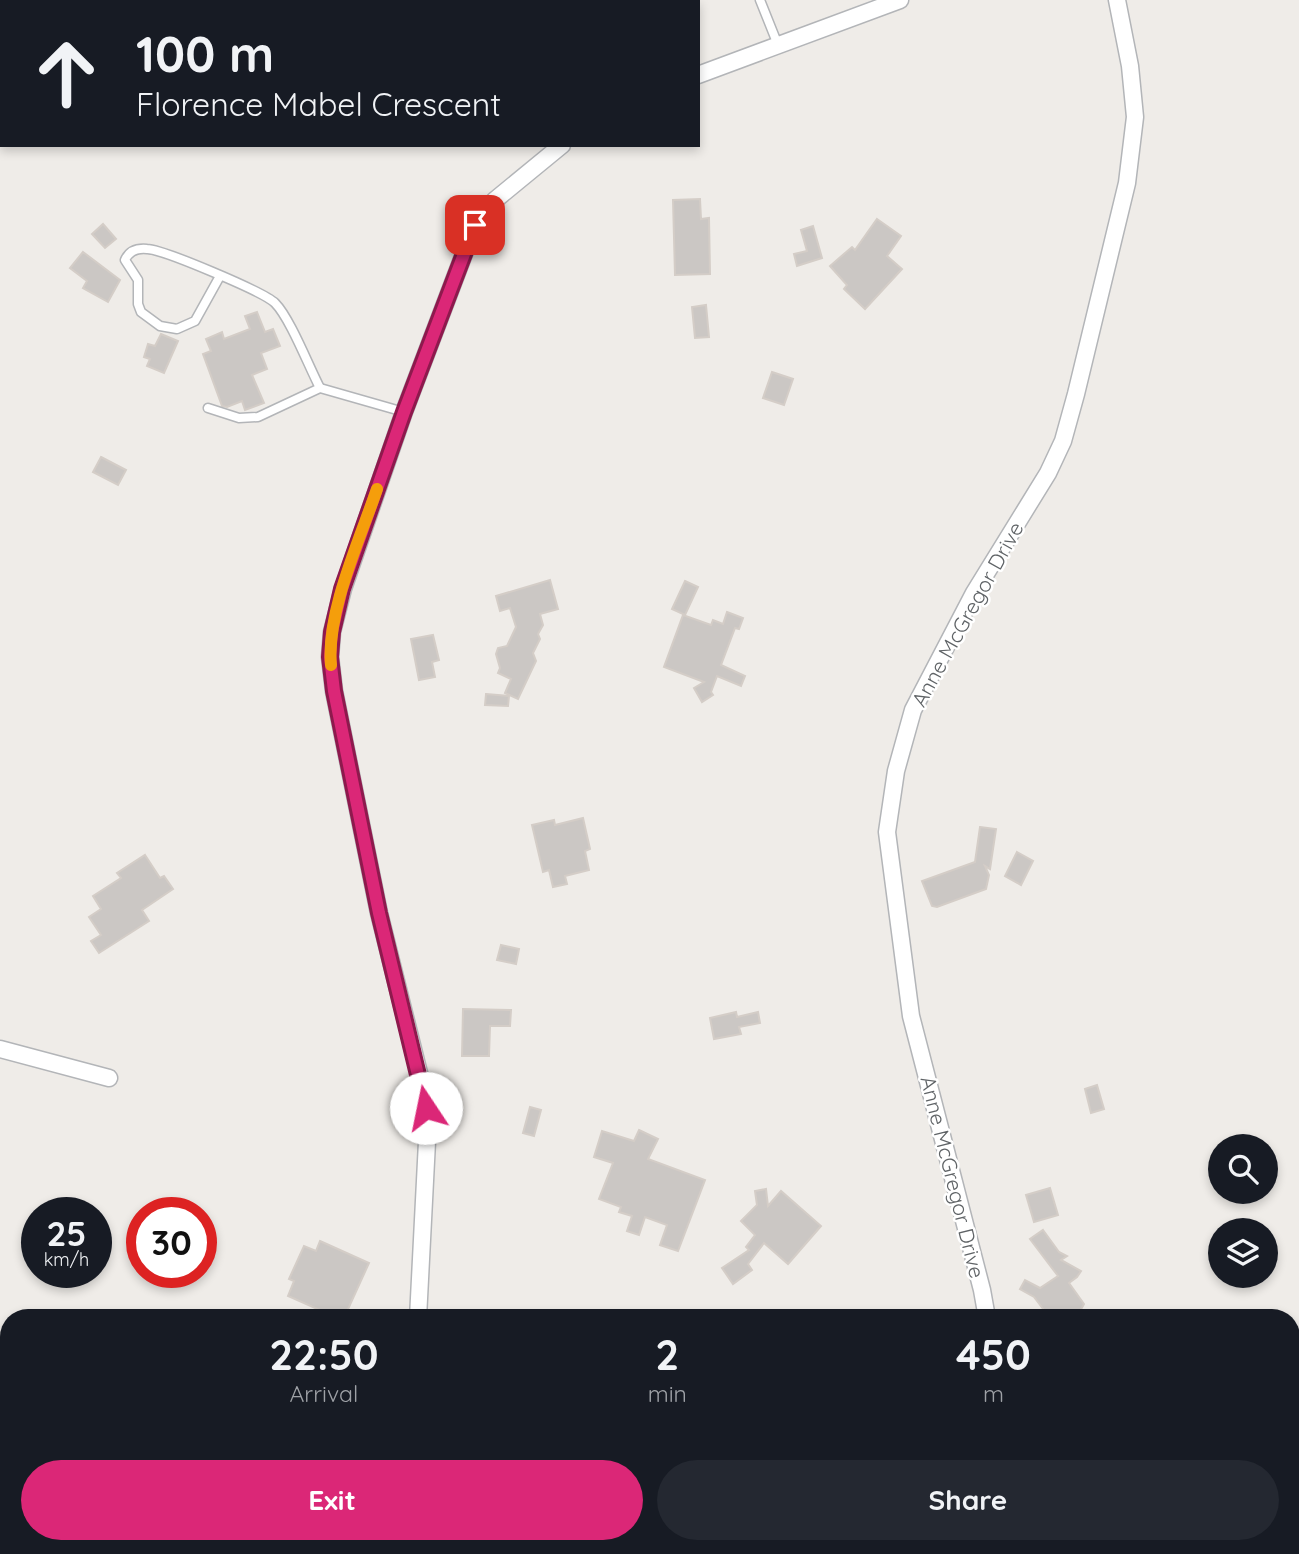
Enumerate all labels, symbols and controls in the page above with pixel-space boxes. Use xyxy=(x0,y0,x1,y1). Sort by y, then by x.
text: 100 m xyxy=(136,23,274,84)
icon: ahead xyxy=(21,28,112,119)
text: Florence Mabel Crescent xyxy=(136,84,501,124)
pin xyxy=(445,195,505,255)
icon: arrive xyxy=(456,206,494,244)
street label: Anne McGregor Drive xyxy=(905,517,1029,711)
position arrow xyxy=(389,1071,463,1145)
street label: Anne McGregor Drive xyxy=(915,1073,991,1281)
map controls xyxy=(1208,1134,1278,1288)
button: search xyxy=(1208,1134,1278,1204)
speed limit sign: 30 xyxy=(126,1197,217,1288)
text: 25 xyxy=(46,1211,87,1255)
button: layers xyxy=(1208,1218,1278,1288)
text: km/h xyxy=(44,1248,89,1271)
text: 22:50 xyxy=(269,1328,378,1381)
text: 2 xyxy=(655,1328,679,1381)
text: 450 xyxy=(956,1328,1031,1381)
text: Arrival xyxy=(289,1379,358,1408)
text: min xyxy=(648,1379,687,1408)
text: m xyxy=(983,1379,1004,1408)
button: Exit xyxy=(21,1460,643,1540)
button: Share xyxy=(657,1460,1279,1540)

